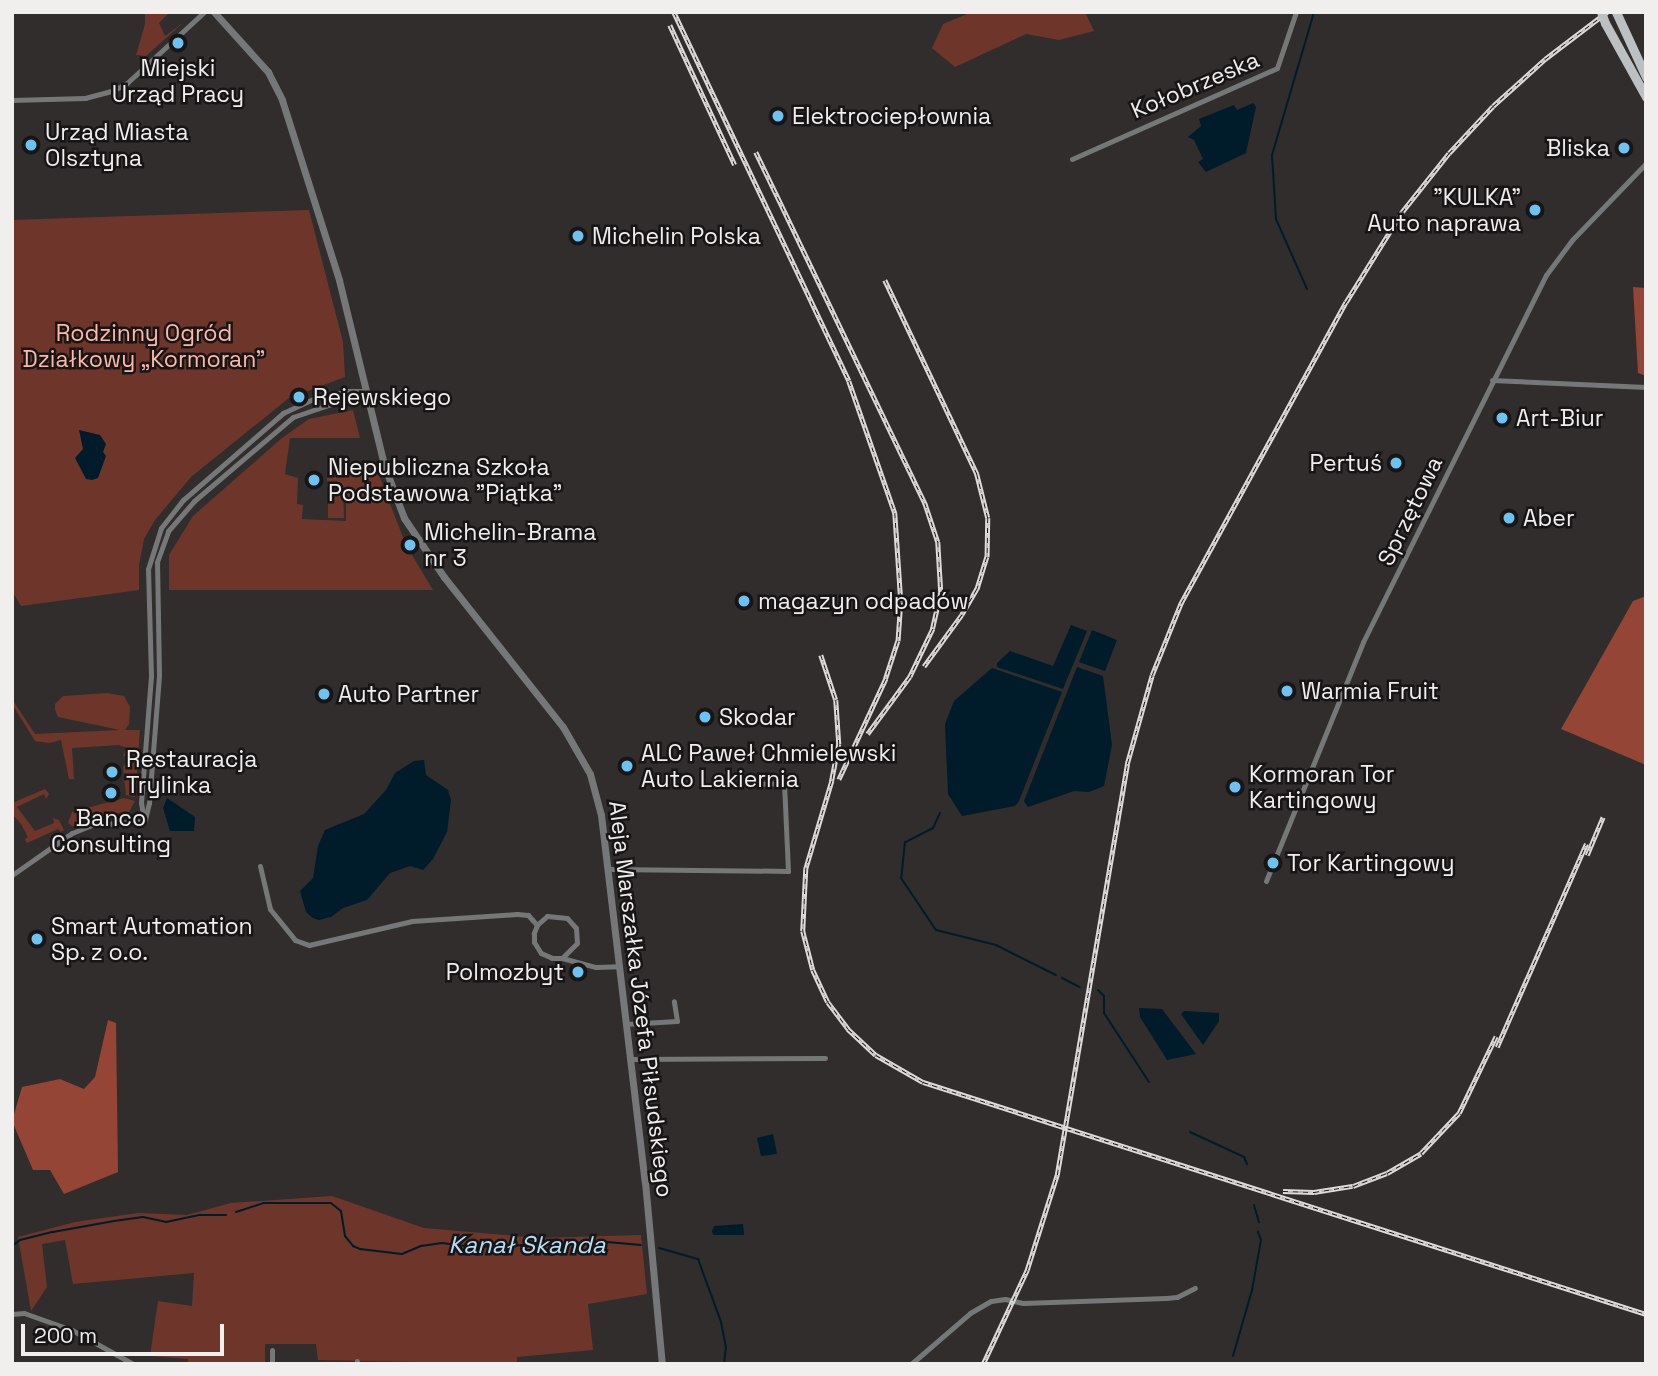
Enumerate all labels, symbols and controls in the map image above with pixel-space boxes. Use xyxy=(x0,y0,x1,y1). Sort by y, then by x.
marker: Miejski Urząd Pracy xyxy=(170,35,186,51)
street label: Kołobrzeska xyxy=(1127,46,1263,124)
place label: Miejski Urząd Pracy xyxy=(112,54,244,108)
place label: Elektrociepłownia xyxy=(792,102,991,130)
marker: Elektrociepłownia xyxy=(770,108,786,124)
place label: Urząd Miasta Olsztyna xyxy=(45,118,189,172)
place label: Bliska xyxy=(1546,134,1610,162)
marker: Urząd Miasta Olsztyna xyxy=(23,137,39,153)
marker: Bliska xyxy=(1616,140,1632,156)
place label: "KULKA" Auto naprawa xyxy=(1367,183,1521,237)
marker: "KULKA" Auto naprawa xyxy=(1527,202,1543,218)
place label: Michelin Polska xyxy=(592,222,761,250)
marker: Michelin Polska xyxy=(570,228,586,244)
park label: Rodzinny Ogród Działkowy „Kormoran” xyxy=(22,319,266,373)
place label: Rejewskiego xyxy=(313,383,451,411)
marker: Rejewskiego xyxy=(291,389,307,405)
place label: Art-Biur xyxy=(1516,404,1603,432)
marker: Art-Biur xyxy=(1494,410,1510,426)
place label: Pertuś xyxy=(1309,449,1382,477)
street label: Sprzętowa xyxy=(1372,452,1448,570)
place label: Niepubliczna Szkoła Podstawowa "Piątka" xyxy=(328,453,562,507)
marker: Pertuś xyxy=(1388,455,1404,471)
marker: Niepubliczna Szkoła Podstawowa "Piątka" xyxy=(306,472,322,488)
place label: Aber xyxy=(1523,504,1575,532)
marker: Aber xyxy=(1501,510,1517,526)
place label: Michelin-Brama nr 3 xyxy=(424,518,597,572)
marker: Michelin-Brama nr 3 xyxy=(402,537,418,553)
place label: magazyn odpadów xyxy=(758,587,969,615)
marker: magazyn odpadów xyxy=(736,593,752,609)
place label: Warmia Fruit xyxy=(1301,677,1439,705)
place label: Auto Partner xyxy=(338,680,479,708)
marker: Warmia Fruit xyxy=(1279,683,1295,699)
marker: Auto Partner xyxy=(316,686,332,702)
place label: Skodar xyxy=(719,703,796,731)
marker: Skodar xyxy=(697,709,713,725)
place label: ALC Paweł Chmielewski Auto Lakiernia xyxy=(641,739,896,793)
place label: Restauracja Trylinka xyxy=(126,745,257,799)
marker: ALC Paweł Chmielewski Auto Lakiernia xyxy=(619,758,635,774)
place label: Kormoran Tor Kartingowy xyxy=(1249,760,1395,814)
marker: Restauracja Trylinka xyxy=(104,764,120,780)
marker: Kormoran Tor Kartingowy xyxy=(1227,779,1243,795)
marker: Banco Consulting xyxy=(103,785,119,801)
street label: Aleja Marszałka Józefa Piłsudskiego xyxy=(603,799,679,1199)
place label: Banco Consulting xyxy=(51,804,171,858)
place label: Tor Kartingowy xyxy=(1287,849,1455,877)
marker: Tor Kartingowy xyxy=(1265,855,1281,871)
place label: Smart Automation Sp. z o.o. xyxy=(51,912,253,966)
marker: Smart Automation Sp. z o.o. xyxy=(29,931,45,947)
place label: Polmozbyt xyxy=(446,958,564,986)
marker: Polmozbyt xyxy=(570,964,586,980)
water label: Kanał Skanda xyxy=(449,1231,605,1259)
scale bar xyxy=(24,1310,228,1354)
text: 200 m xyxy=(34,1322,97,1349)

